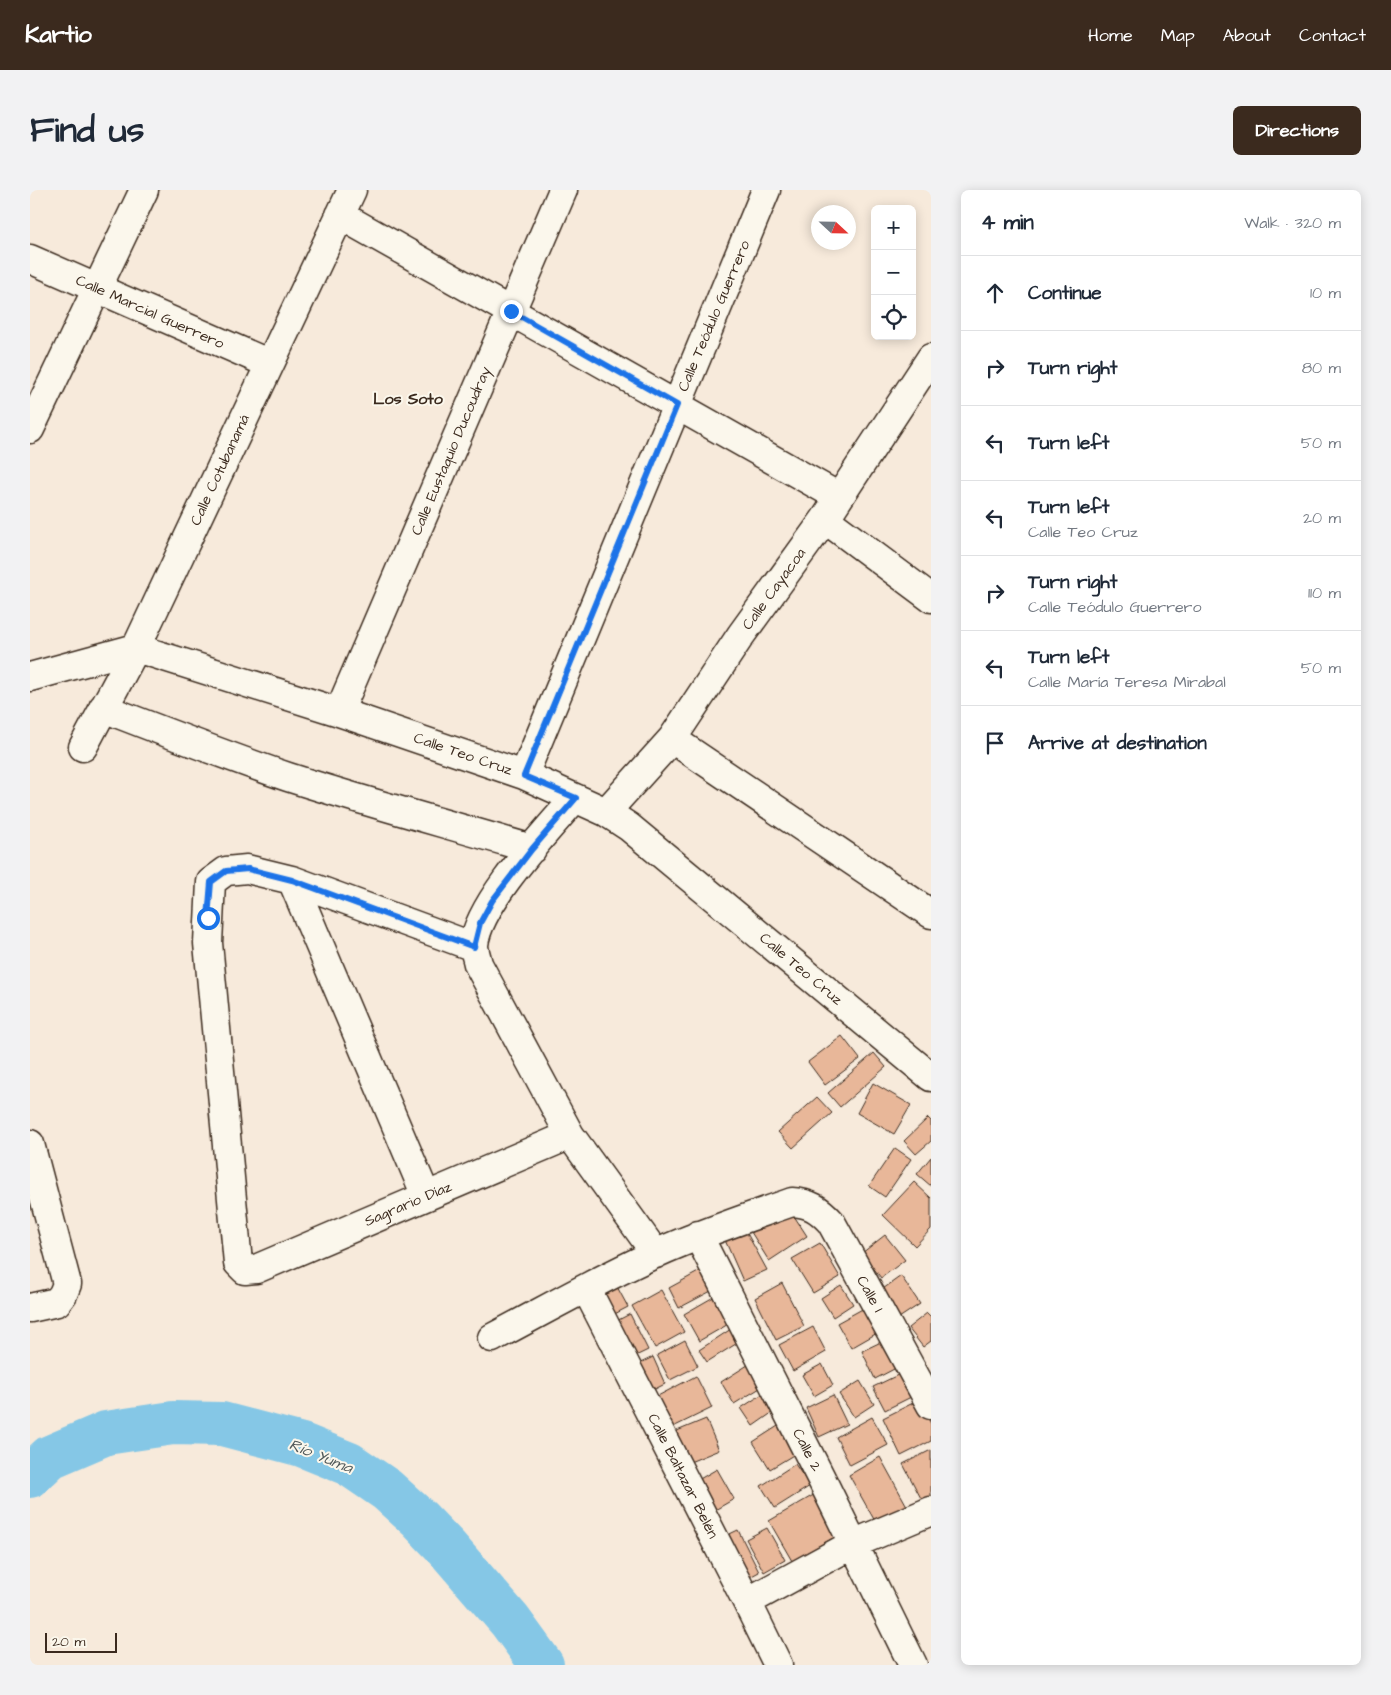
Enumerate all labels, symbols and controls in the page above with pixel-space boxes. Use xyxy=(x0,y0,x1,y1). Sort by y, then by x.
text: Kartio xyxy=(25,18,92,52)
text: Home xyxy=(1088,23,1133,48)
text: Map xyxy=(1161,23,1195,48)
text: About xyxy=(1223,23,1271,48)
text: Contact xyxy=(1299,23,1366,48)
text: Find us xyxy=(30,106,144,155)
button: Directions xyxy=(1233,106,1361,155)
north arrow xyxy=(811,205,856,250)
map controls xyxy=(871,205,916,340)
button: + xyxy=(871,205,916,250)
text: 4 min xyxy=(981,208,1034,237)
text: Walk · 320 m xyxy=(1244,212,1341,234)
street label: Calle Teódulo Guerrero xyxy=(673,237,756,395)
button: − xyxy=(871,250,916,295)
street label: Calle Marcial Guerrero xyxy=(72,270,228,354)
icon: ahead xyxy=(981,279,1009,307)
text: Continue xyxy=(1028,280,1102,307)
text: 10 m xyxy=(1310,282,1341,304)
button: locate xyxy=(871,295,916,340)
route end xyxy=(500,300,523,323)
icon: right xyxy=(981,354,1009,382)
text: Turn right xyxy=(1028,355,1117,382)
text: 80 m xyxy=(1302,357,1341,379)
street label: Calle Eustaquio Ducoudray xyxy=(406,363,497,539)
district label: Los Soto xyxy=(373,388,444,410)
street label: Calle Cotubanamá xyxy=(185,411,255,529)
icon: left xyxy=(981,429,1009,457)
text: Turn left xyxy=(1028,430,1109,457)
text: 50 m xyxy=(1301,432,1341,454)
text: Turn left xyxy=(1028,494,1109,521)
icon: left xyxy=(981,504,1009,532)
text: 20 m xyxy=(1303,507,1341,529)
text: Calle Teo Cruz xyxy=(1028,521,1138,543)
street label: Calle Cayacoa xyxy=(737,543,812,635)
text: Turn right xyxy=(1028,569,1117,596)
icon: right xyxy=(981,579,1009,607)
text: 110 m xyxy=(1308,582,1341,604)
text: Calle Teódulo Guerrero xyxy=(1028,596,1201,618)
text: Turn left xyxy=(1028,644,1109,671)
icon: left xyxy=(981,654,1009,682)
text: 50 m xyxy=(1301,657,1341,679)
text: Calle María Teresa Mirabal xyxy=(1028,671,1226,693)
street label: Calle Teo Cruz xyxy=(411,727,516,781)
icon: arrive xyxy=(981,729,1009,757)
text: Arrive at destination xyxy=(1028,730,1207,757)
route start xyxy=(197,907,220,930)
street label: Calle Teo Cruz xyxy=(755,928,848,1010)
street label: Sagrario Díaz xyxy=(361,1176,456,1233)
street label: Calle 1 xyxy=(851,1272,889,1316)
street label: Calle Baltazar Belén xyxy=(642,1410,724,1542)
street label: Calle 2 xyxy=(787,1425,827,1475)
water label: Río Yuma xyxy=(286,1433,357,1479)
scale bar xyxy=(45,1630,118,1653)
text: 20 m xyxy=(52,1632,85,1652)

